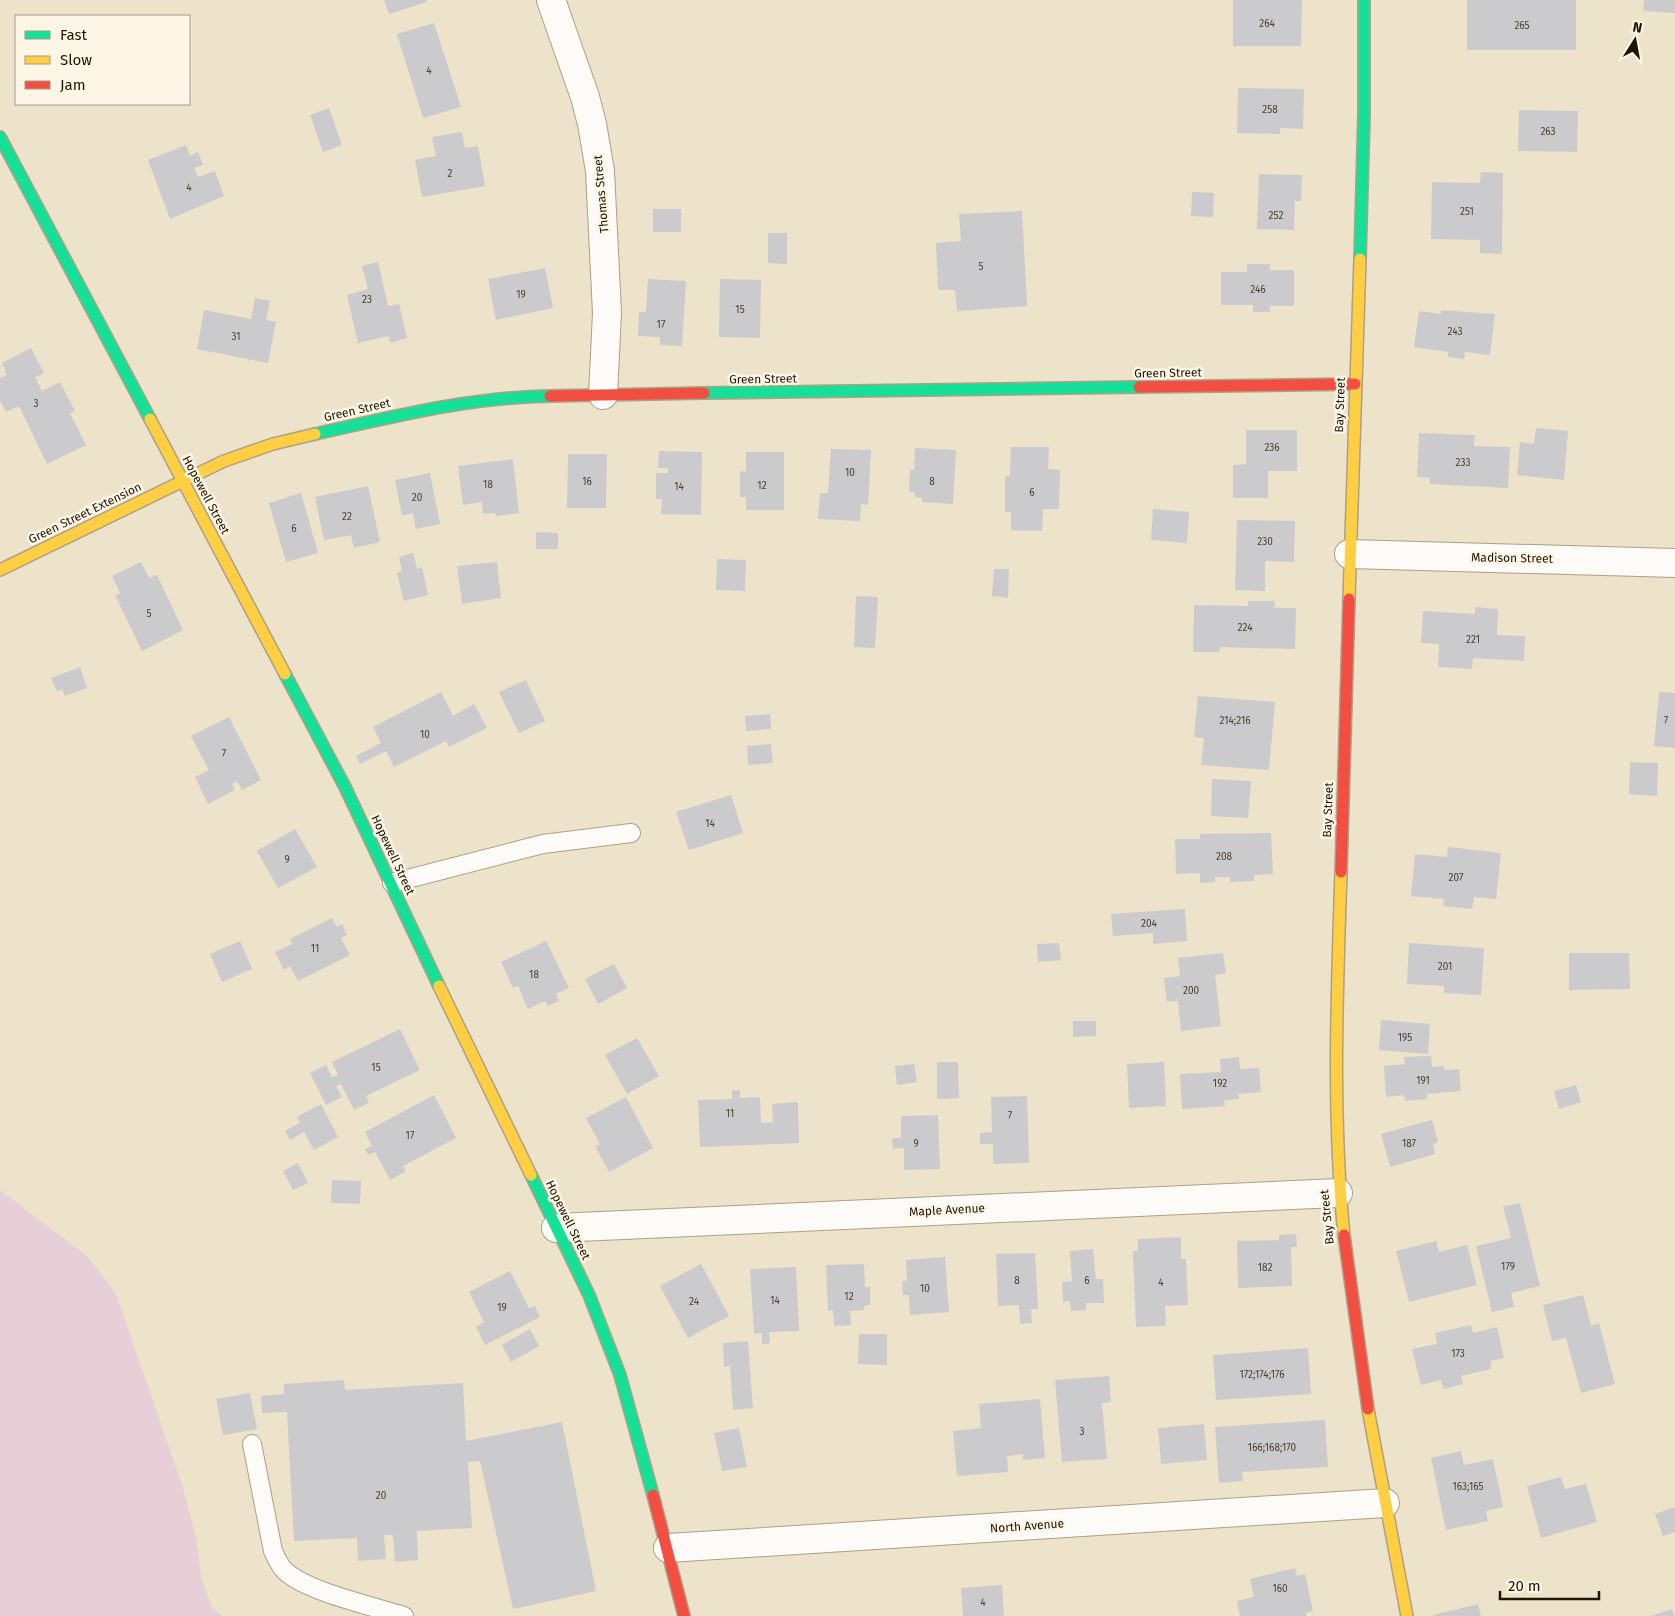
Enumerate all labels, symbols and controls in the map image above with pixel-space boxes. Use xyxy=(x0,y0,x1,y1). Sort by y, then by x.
legend xyxy=(15,15,190,105)
north arrow xyxy=(1610,15,1660,65)
house number: 264 xyxy=(1259,18,1275,30)
text: N xyxy=(1631,18,1644,37)
house number: 265 xyxy=(1514,20,1530,32)
text: Fast xyxy=(60,26,87,44)
text: Slow xyxy=(60,51,92,69)
house number: 4 xyxy=(426,65,432,77)
text: Jam xyxy=(60,76,86,94)
house number: 258 xyxy=(1262,104,1278,116)
house number: 263 xyxy=(1540,126,1556,138)
street label: Thomas Street xyxy=(591,154,611,234)
house number: 2 xyxy=(448,168,453,180)
house number: 4 xyxy=(186,182,192,194)
house number: 251 xyxy=(1460,206,1474,218)
house number: 252 xyxy=(1269,210,1283,222)
house number: 5 xyxy=(978,261,984,273)
house number: 246 xyxy=(1250,284,1266,296)
house number: 19 xyxy=(516,289,526,301)
house number: 23 xyxy=(362,294,372,306)
house number: 15 xyxy=(735,304,745,316)
house number: 17 xyxy=(657,319,666,331)
house number: 243 xyxy=(1448,326,1462,338)
house number: 31 xyxy=(231,331,241,343)
street label: Green Street xyxy=(1134,365,1203,381)
street label: Green Street xyxy=(729,371,798,387)
street label: Bay Street xyxy=(1332,376,1348,433)
street label: Green Street xyxy=(322,395,392,424)
house number: 3 xyxy=(34,398,39,410)
house number: 236 xyxy=(1264,442,1280,454)
street label: Hopewell Street xyxy=(179,453,233,537)
house number: 233 xyxy=(1456,457,1470,469)
house number: 10 xyxy=(845,467,855,479)
house number: 16 xyxy=(582,476,592,488)
house number: 8 xyxy=(929,476,935,488)
house number: 18 xyxy=(483,479,493,491)
street label: Green Street Extension xyxy=(26,480,144,546)
house number: 12 xyxy=(757,480,767,492)
house number: 14 xyxy=(674,481,685,493)
house number: 6 xyxy=(1029,487,1035,499)
house number: 20 xyxy=(412,492,423,504)
house number: 22 xyxy=(342,511,352,523)
house number: 6 xyxy=(291,523,297,535)
house number: 230 xyxy=(1257,536,1273,548)
street label: Madison Street xyxy=(1471,550,1554,566)
house number: 5 xyxy=(146,608,152,620)
house number: 224 xyxy=(1238,622,1253,634)
house number: 221 xyxy=(1466,634,1480,646)
house number: 214;216 xyxy=(1219,715,1251,727)
house number: 7 xyxy=(1664,715,1669,727)
house number: 10 xyxy=(420,729,430,741)
house number: 7 xyxy=(222,748,227,760)
street label: Bay Street xyxy=(1320,781,1336,838)
street label: Hopewell Street xyxy=(368,813,418,898)
house number: 14 xyxy=(705,818,716,830)
house number: 208 xyxy=(1216,851,1233,863)
house number: 9 xyxy=(284,854,290,866)
house number: 207 xyxy=(1449,872,1464,884)
house number: 204 xyxy=(1141,918,1158,930)
house number: 11 xyxy=(311,943,319,955)
house number: 201 xyxy=(1438,961,1452,973)
house number: 18 xyxy=(529,969,539,981)
house number: 200 xyxy=(1183,985,1199,997)
house number: 195 xyxy=(1398,1032,1412,1044)
house number: 15 xyxy=(371,1062,381,1074)
house number: 191 xyxy=(1416,1075,1430,1087)
house number: 192 xyxy=(1213,1078,1227,1090)
house number: 11 xyxy=(726,1108,734,1120)
house number: 7 xyxy=(1008,1110,1013,1122)
house number: 17 xyxy=(406,1130,415,1142)
house number: 9 xyxy=(913,1138,919,1150)
house number: 187 xyxy=(1402,1138,1417,1150)
street label: Hopewell Street xyxy=(543,1178,594,1263)
street label: Bay Street xyxy=(1317,1188,1337,1245)
street label: Maple Avenue xyxy=(909,1201,985,1219)
house number: 179 xyxy=(1501,1261,1515,1273)
house number: 182 xyxy=(1258,1262,1272,1274)
house number: 8 xyxy=(1014,1275,1020,1287)
house number: 6 xyxy=(1084,1275,1090,1287)
house number: 4 xyxy=(1158,1277,1164,1289)
house number: 10 xyxy=(920,1283,930,1295)
house number: 12 xyxy=(844,1291,854,1303)
house number: 14 xyxy=(770,1295,781,1307)
house number: 24 xyxy=(689,1296,700,1308)
house number: 19 xyxy=(497,1302,507,1314)
house number: 173 xyxy=(1451,1348,1465,1360)
house number: 172;174;176 xyxy=(1239,1369,1285,1381)
house number: 3 xyxy=(1080,1426,1085,1438)
house number: 166;168;170 xyxy=(1248,1442,1297,1454)
house number: 163;165 xyxy=(1452,1481,1484,1493)
house number: 20 xyxy=(376,1490,387,1502)
street label: North Avenue xyxy=(989,1516,1065,1536)
scale bar xyxy=(1500,1568,1599,1600)
text: 20 m xyxy=(1508,1577,1541,1595)
house number: 160 xyxy=(1272,1583,1288,1595)
house number: 4 xyxy=(980,1597,986,1609)

